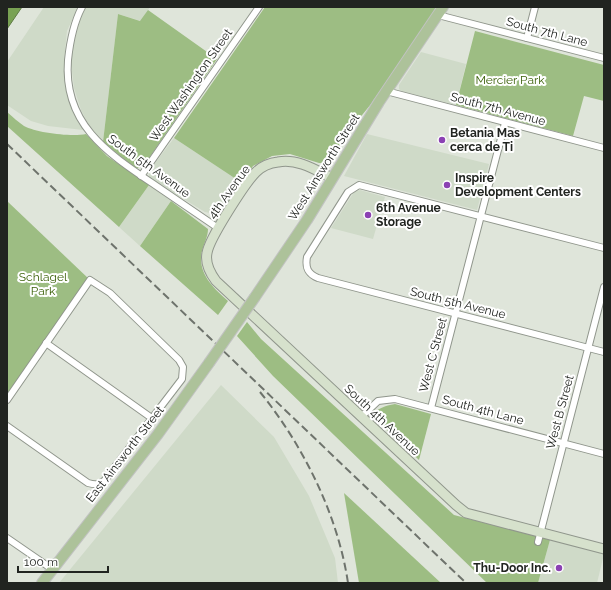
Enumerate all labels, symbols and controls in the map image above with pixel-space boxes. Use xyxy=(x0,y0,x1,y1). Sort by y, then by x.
street label: South 7th Lane xyxy=(505,14,589,50)
street label: West Washington Street xyxy=(147,26,235,144)
park label: Mercier Park xyxy=(475,73,545,87)
street label: South 7th Avenue xyxy=(449,90,547,128)
street label: West Ainsworth Street xyxy=(285,111,363,223)
place label: Betania Mas cerca de Ti xyxy=(450,126,520,154)
street label: South 5th Avenue xyxy=(105,132,193,200)
marker: Betania Mas cerca de Ti xyxy=(437,135,447,145)
street label: 4th Avenue xyxy=(205,163,253,221)
place label: Inspire Development Centers xyxy=(455,171,581,199)
marker: Inspire Development Centers xyxy=(442,180,452,190)
place label: 6th Avenue Storage xyxy=(376,201,441,229)
marker: 6th Avenue Storage xyxy=(363,210,373,220)
park label: Schlagel Park xyxy=(19,270,68,298)
street label: South 5th Avenue xyxy=(409,284,507,322)
street label: West C Street xyxy=(416,316,450,394)
street label: West B Street xyxy=(543,373,577,451)
street label: South 4th Avenue xyxy=(341,381,423,459)
street label: South 4th Lane xyxy=(441,392,525,428)
street label: East Ainsworth Street xyxy=(83,403,167,505)
scale bar xyxy=(18,548,108,574)
text: 100 m xyxy=(24,555,58,569)
place label: Thu-Door Inc. xyxy=(473,561,551,575)
marker: Thu-Door Inc. xyxy=(554,563,564,573)

